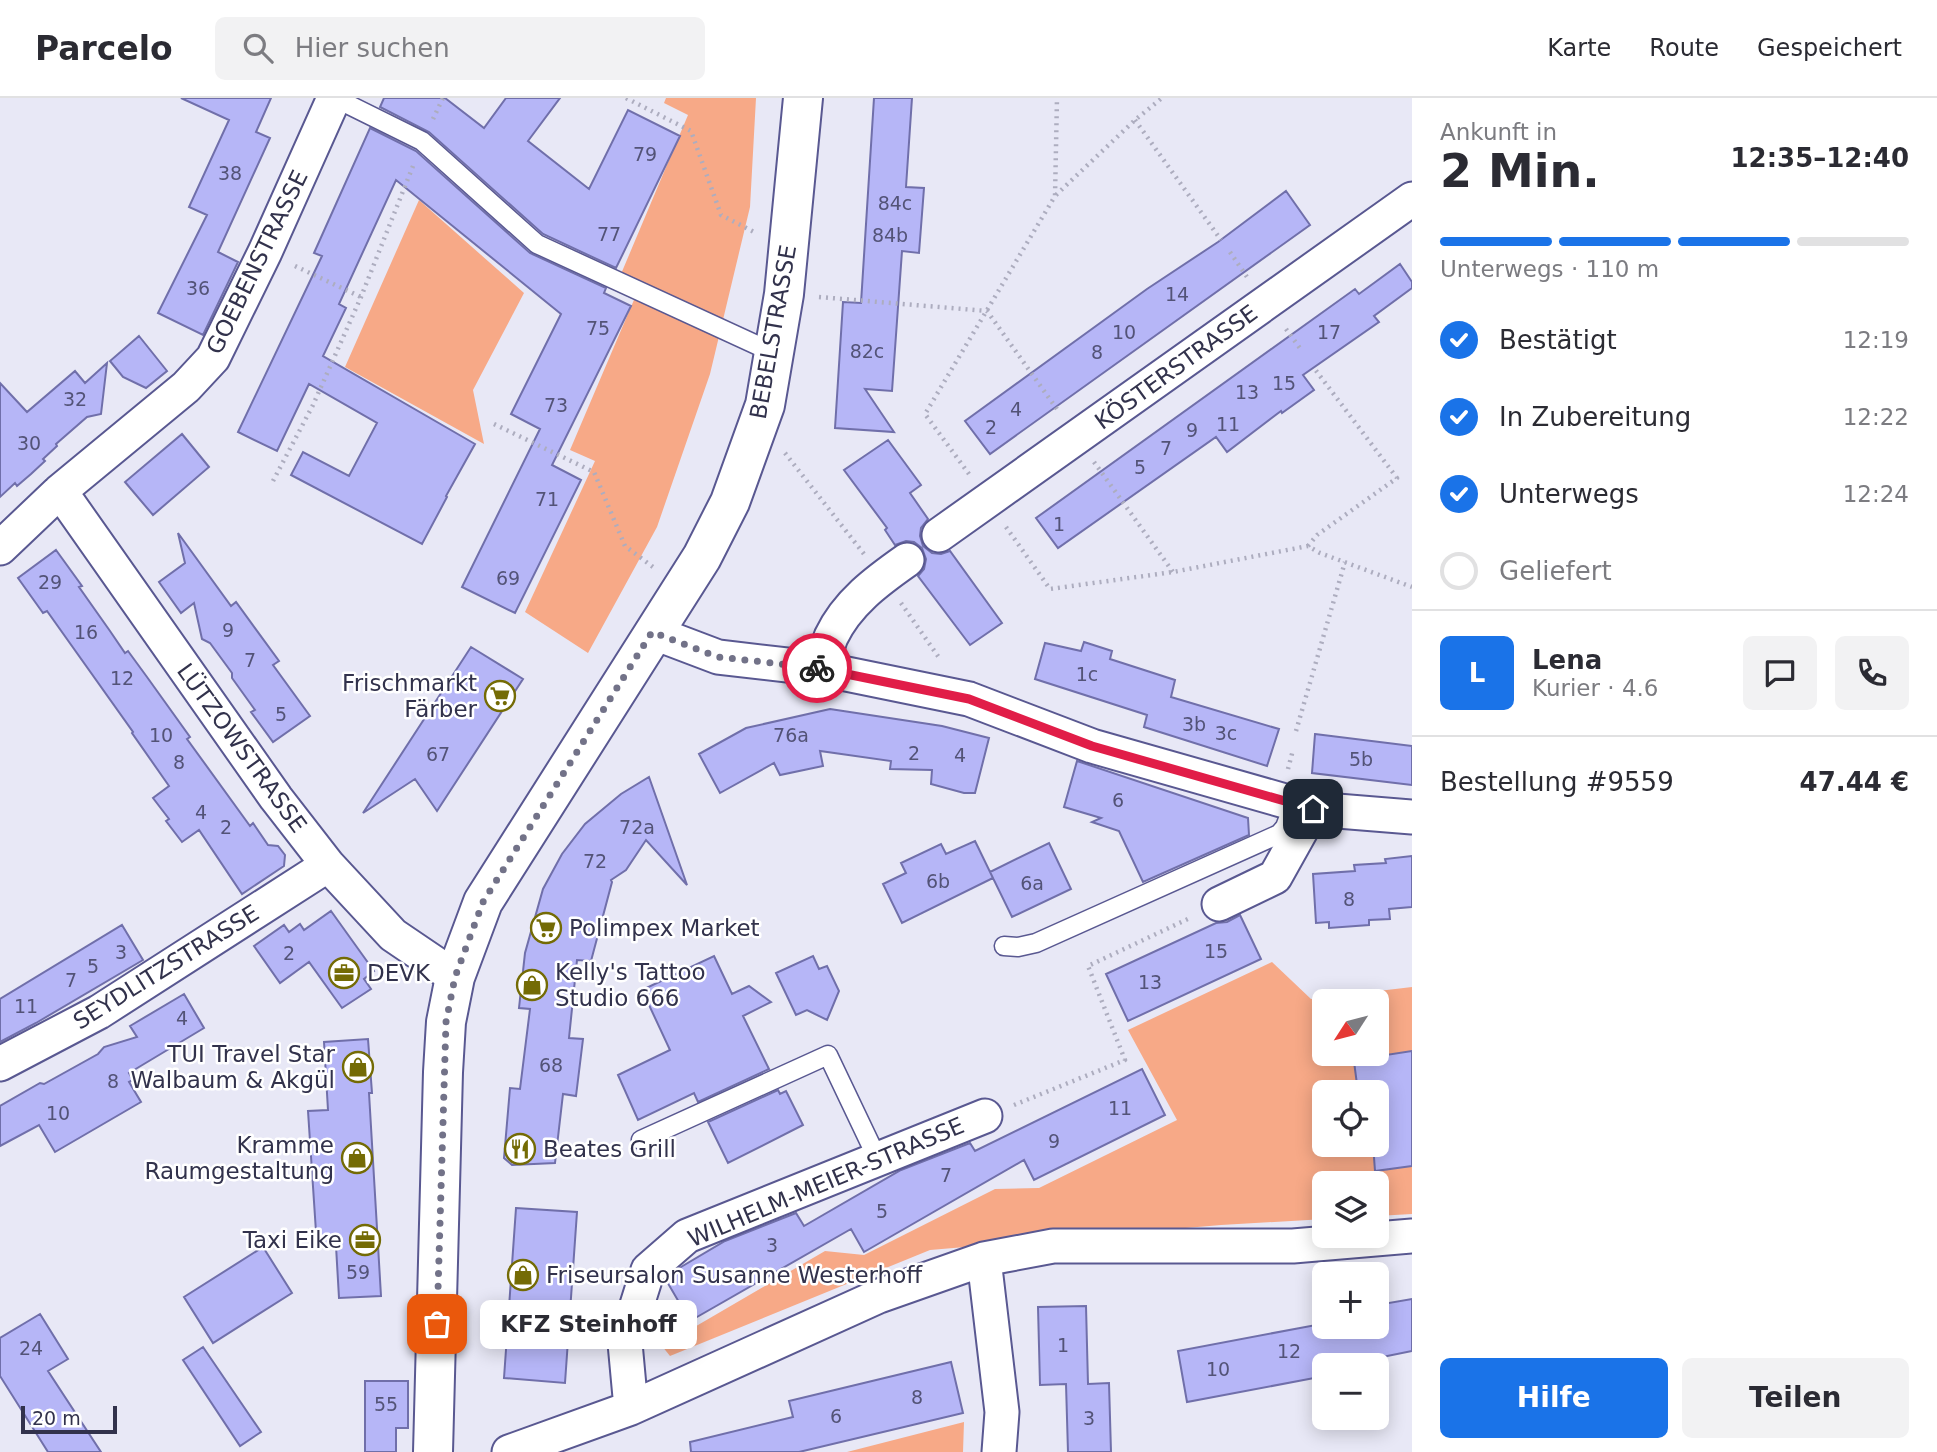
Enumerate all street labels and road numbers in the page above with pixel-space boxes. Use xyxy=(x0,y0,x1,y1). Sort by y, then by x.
street label: GOEBENSTRASSE xyxy=(201,166,313,358)
street label: BEBELSTRASSE xyxy=(745,243,801,421)
street label: KÖSTERSTRASSE xyxy=(1089,299,1262,435)
street label: LÜTZOWSTRASSE xyxy=(172,658,313,837)
street label: SEYDLITZSTRASSE xyxy=(69,899,263,1035)
street label: WILHELM-MEIER-STRASSE xyxy=(684,1112,968,1252)

